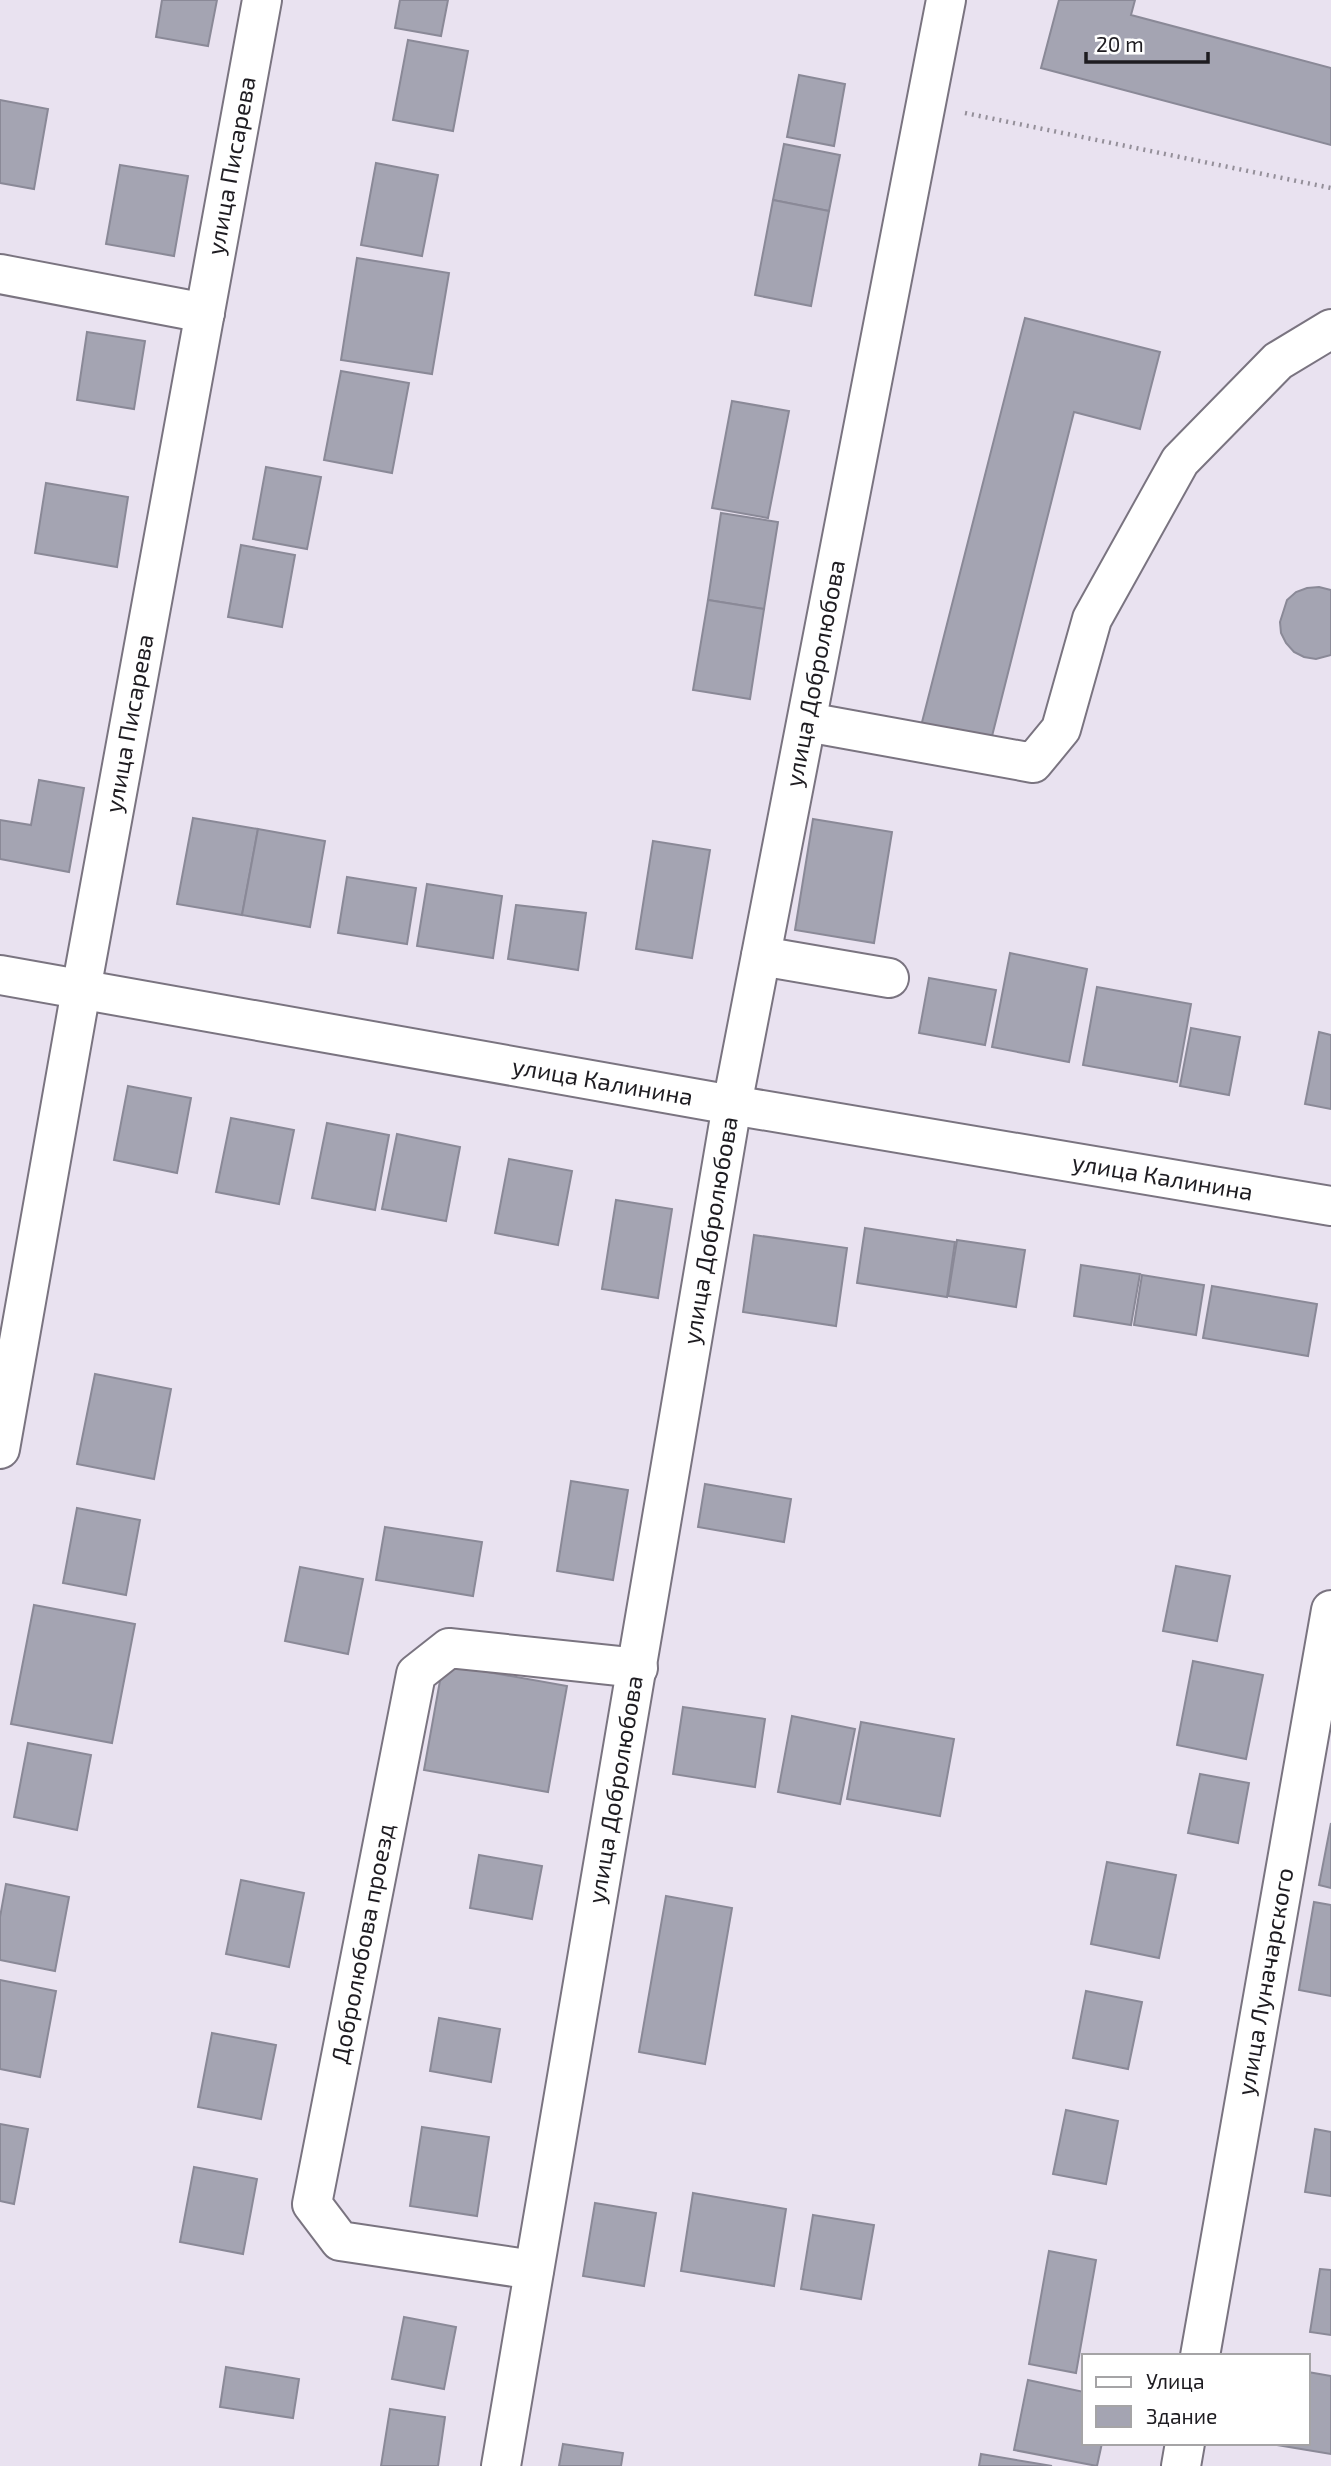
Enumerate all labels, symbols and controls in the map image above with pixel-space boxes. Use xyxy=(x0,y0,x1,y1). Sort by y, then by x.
scale bar xyxy=(1086,21,1208,65)
text: 20 m xyxy=(1096,31,1144,56)
street label: улица Писарева xyxy=(200,74,261,257)
street label: улица Добролюбова xyxy=(778,557,850,789)
street label: улица Писарева xyxy=(98,632,159,815)
street label: улица Калинина xyxy=(510,1050,695,1111)
street label: улица Добролюбова xyxy=(676,1114,743,1347)
street label: улица Калинина xyxy=(1070,1147,1255,1206)
street label: улица Добролюбова xyxy=(581,1673,648,1906)
street label: Добролюбова проезд xyxy=(324,1821,399,2066)
street label: улица Луначарского xyxy=(1230,1865,1299,2098)
legend xyxy=(1082,2354,1310,2445)
text: Улица xyxy=(1146,2368,1205,2393)
text: Здание xyxy=(1146,2403,1217,2428)

